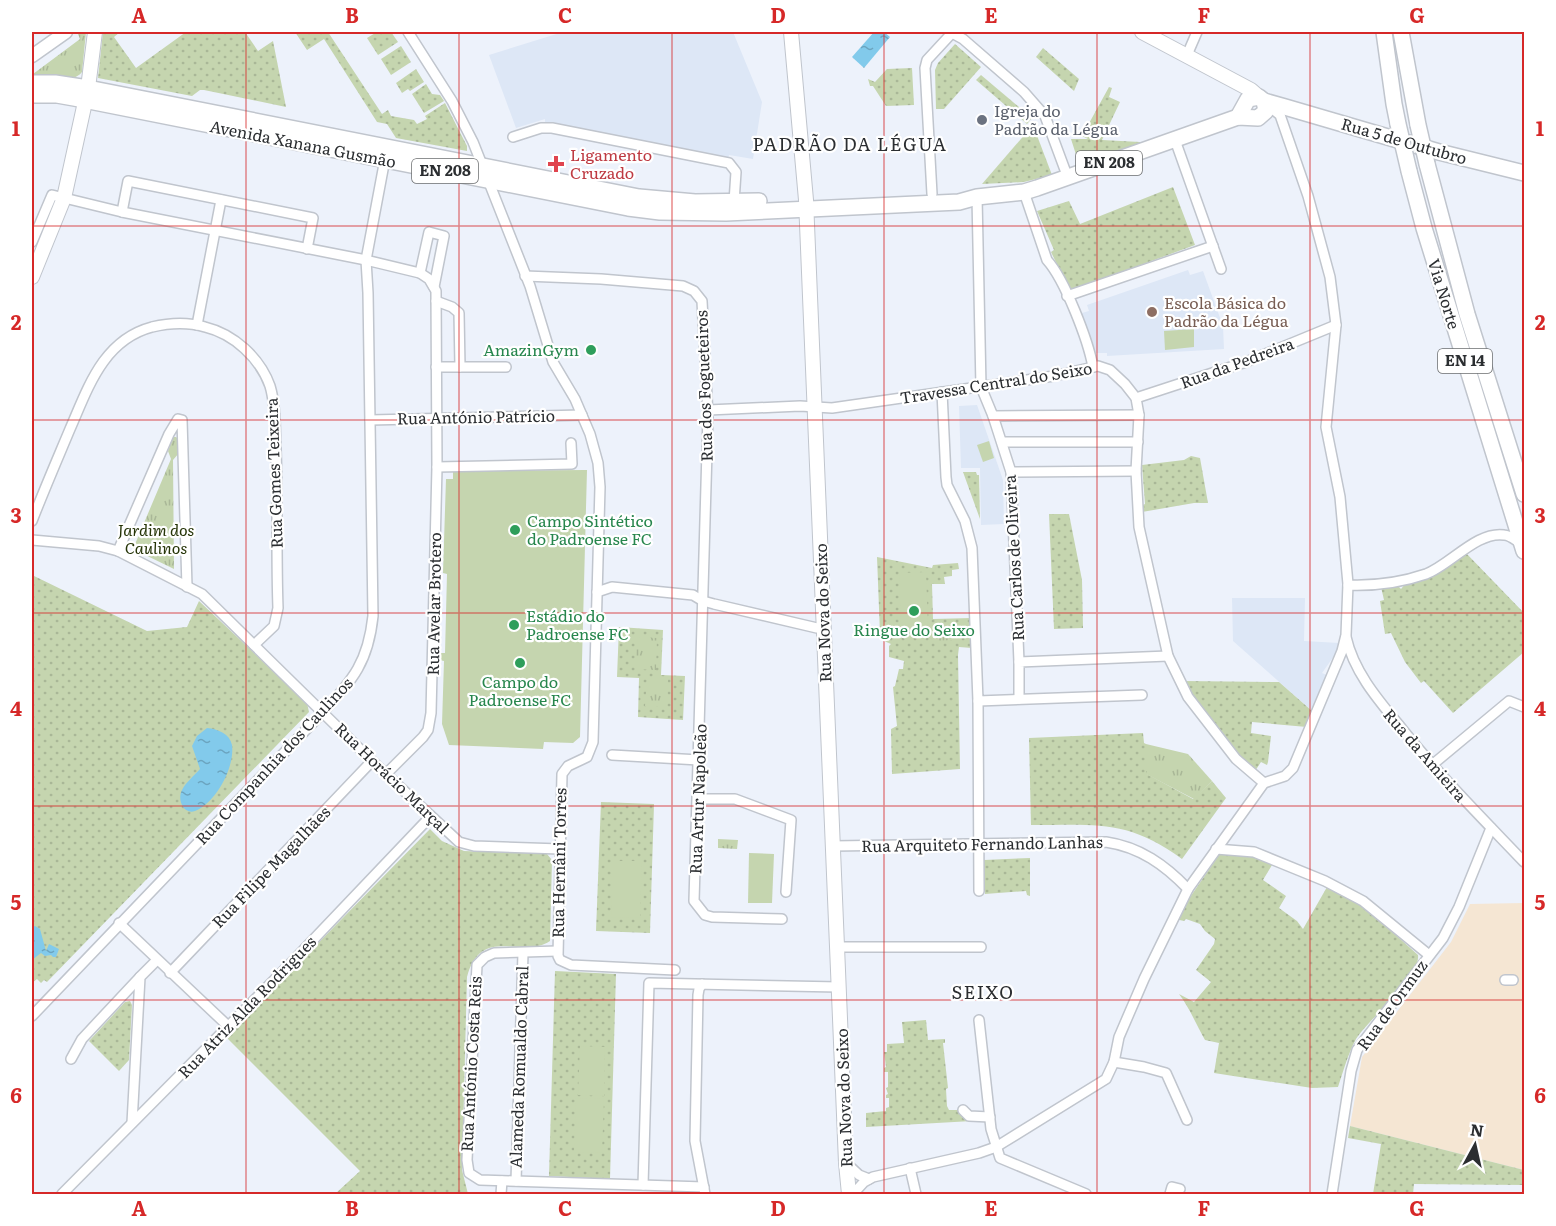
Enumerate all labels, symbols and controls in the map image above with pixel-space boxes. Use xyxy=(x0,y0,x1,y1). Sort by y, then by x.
text: A xyxy=(131,0,147,29)
text: B xyxy=(345,0,359,29)
text: C xyxy=(558,0,572,29)
text: D xyxy=(770,0,786,29)
text: E xyxy=(984,0,998,29)
text: F xyxy=(1198,0,1211,29)
text: G xyxy=(1409,0,1425,29)
place label: Igreja do Padrão da Légua xyxy=(994,98,1119,140)
street label: Rua 5 de Outubro xyxy=(1339,111,1470,169)
text: 1 xyxy=(12,112,20,142)
text: 1 xyxy=(1536,112,1544,142)
street label: Avenida Xanana Gusmão xyxy=(208,113,398,173)
marker: Igreja do Padrão da Légua xyxy=(975,113,989,127)
district label: PADRÃO DA LÉGUA xyxy=(752,130,948,157)
place label: Ligamento Cruzado xyxy=(570,142,652,184)
road number: EN 208 xyxy=(1076,151,1142,175)
marker: Ligamento Cruzado xyxy=(547,155,565,173)
road number: EN 208 xyxy=(412,159,478,183)
street label: Via Norte xyxy=(1423,255,1467,332)
place label: Escola Básica do Padrão da Légua xyxy=(1164,290,1289,332)
marker: Escola Básica do Padrão da Légua xyxy=(1145,305,1159,319)
text: 2 xyxy=(11,306,22,336)
text: 2 xyxy=(1535,306,1546,336)
street label: Rua dos Fogueteiros xyxy=(688,310,718,462)
street label: Rua da Pedreira xyxy=(1176,330,1297,394)
place label: AmazinGym xyxy=(483,337,579,361)
marker: AmazinGym xyxy=(584,343,598,357)
road number: EN 14 xyxy=(1438,349,1492,373)
street label: Travessa Central do Seixo xyxy=(898,355,1094,409)
street label: Rua Gomes Teixeira xyxy=(258,397,288,549)
street label: Rua António Patrício xyxy=(397,403,555,429)
street label: Rua Carlos de Oliveira xyxy=(997,474,1029,642)
text: 3 xyxy=(10,499,22,529)
text: 3 xyxy=(1534,499,1546,529)
place label: Campo Sintético do Padroense FC xyxy=(527,508,653,550)
park label: Jardim dos Caulinos xyxy=(118,517,194,559)
marker: Campo Sintético do Padroense FC xyxy=(508,523,522,537)
street label: Rua Avelar Brotero xyxy=(420,532,446,676)
street label: Rua Nova do Seixo xyxy=(808,543,836,683)
place label: Estádio do Padroense FC xyxy=(526,603,629,645)
marker: Ringue do Seixo xyxy=(907,604,921,618)
place label: Ringue do Seixo xyxy=(853,617,975,641)
marker: Estádio do Padroense FC xyxy=(507,618,521,632)
marker: Campo do Padroense FC xyxy=(513,656,527,670)
place label: Campo do Padroense FC xyxy=(469,669,571,711)
street label: Rua Companhia dos Caulinos xyxy=(189,671,358,849)
text: 4 xyxy=(10,692,22,722)
text: 4 xyxy=(1534,692,1546,722)
street label: Rua da Amieira xyxy=(1378,702,1473,806)
street label: Rua Horácio Marçal xyxy=(330,716,455,838)
street label: Rua Artur Napoleão xyxy=(682,723,712,875)
street label: Rua Hernâni Torres xyxy=(545,788,571,938)
street label: Rua Filipe Magalhães xyxy=(206,800,335,933)
street label: Rua Arquiteto Fernando Lanhas xyxy=(861,829,1103,857)
text: 5 xyxy=(11,886,22,916)
text: 5 xyxy=(1535,886,1546,916)
street label: Rua Atriz Alda Rodrigues xyxy=(172,930,321,1083)
street label: Rua de Ormuz xyxy=(1350,954,1432,1055)
street label: Alameda Romualdo Cabral xyxy=(502,965,534,1169)
street label: Rua António Costa Reis xyxy=(453,975,487,1152)
district label: SEIXO xyxy=(951,978,1015,1005)
street label: Rua Nova do Seixo xyxy=(829,1028,857,1168)
text: 6 xyxy=(10,1079,22,1109)
text: 6 xyxy=(1534,1079,1546,1109)
north arrow xyxy=(1445,1115,1505,1175)
text: N xyxy=(1469,1116,1486,1142)
text: A xyxy=(131,1192,147,1222)
text: B xyxy=(345,1192,359,1222)
text: C xyxy=(558,1192,572,1222)
text: D xyxy=(770,1192,786,1222)
text: E xyxy=(984,1192,998,1222)
text: F xyxy=(1198,1192,1211,1222)
text: G xyxy=(1409,1192,1425,1222)

